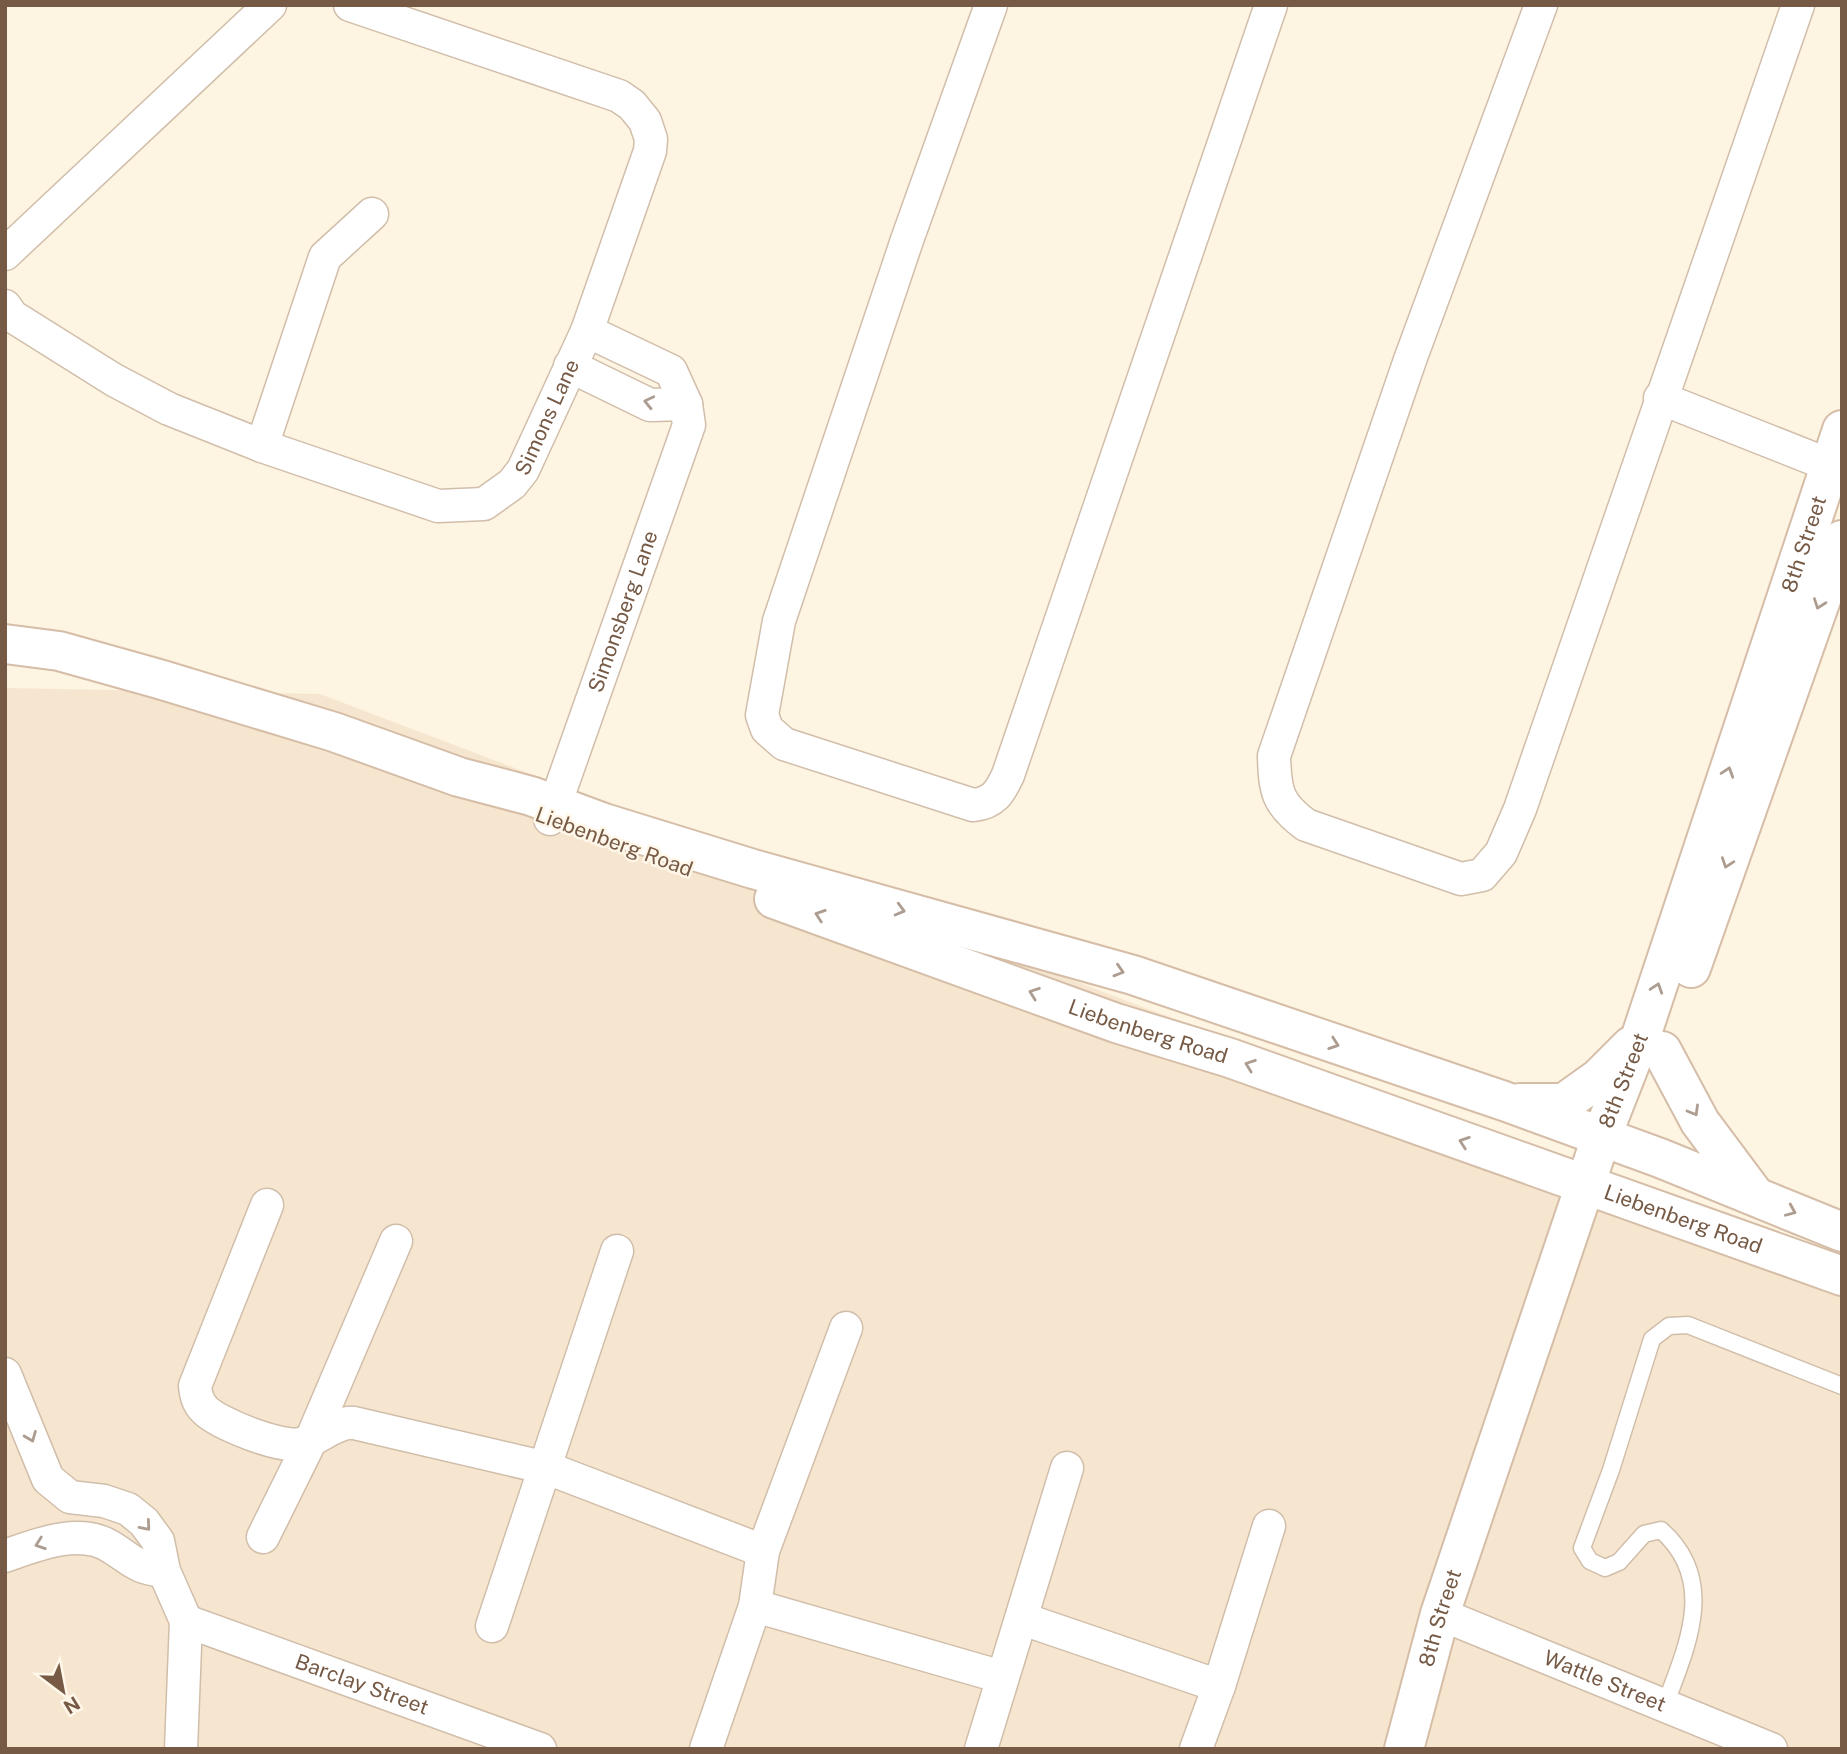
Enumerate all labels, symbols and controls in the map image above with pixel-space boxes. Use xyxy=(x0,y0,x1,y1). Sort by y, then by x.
street label: Simons Lane xyxy=(509,355,584,479)
one-way arrow xyxy=(643,396,655,411)
street label: 8th Street xyxy=(1776,492,1831,596)
street label: Simonsberg Lane xyxy=(583,527,663,696)
one-way arrow xyxy=(1813,597,1827,609)
one-way arrow xyxy=(1720,766,1734,778)
street label: Liebenberg Road xyxy=(532,801,696,882)
one-way arrow xyxy=(1721,856,1735,869)
one-way arrow xyxy=(893,902,905,916)
one-way arrow xyxy=(815,909,827,923)
one-way arrow xyxy=(1112,962,1124,977)
one-way arrow xyxy=(1649,982,1663,994)
one-way arrow xyxy=(1029,987,1041,1001)
street label: Liebenberg Road xyxy=(1065,994,1231,1069)
street label: 8th Street xyxy=(1593,1029,1653,1132)
one-way arrow xyxy=(1328,1035,1340,1050)
one-way arrow xyxy=(1244,1059,1256,1073)
one-way arrow xyxy=(1686,1104,1699,1117)
one-way arrow xyxy=(1458,1136,1471,1150)
street label: Liebenberg Road xyxy=(1601,1179,1766,1259)
one-way arrow xyxy=(1784,1203,1797,1217)
one-way arrow xyxy=(23,1430,37,1442)
one-way arrow xyxy=(138,1518,150,1531)
one-way arrow xyxy=(35,1536,47,1550)
street label: 8th Street xyxy=(1414,1566,1466,1669)
street label: Wattle Street xyxy=(1540,1645,1670,1717)
street label: Barclay Street xyxy=(292,1649,432,1720)
north arrow xyxy=(28,1656,98,1726)
text: N xyxy=(60,1692,84,1719)

